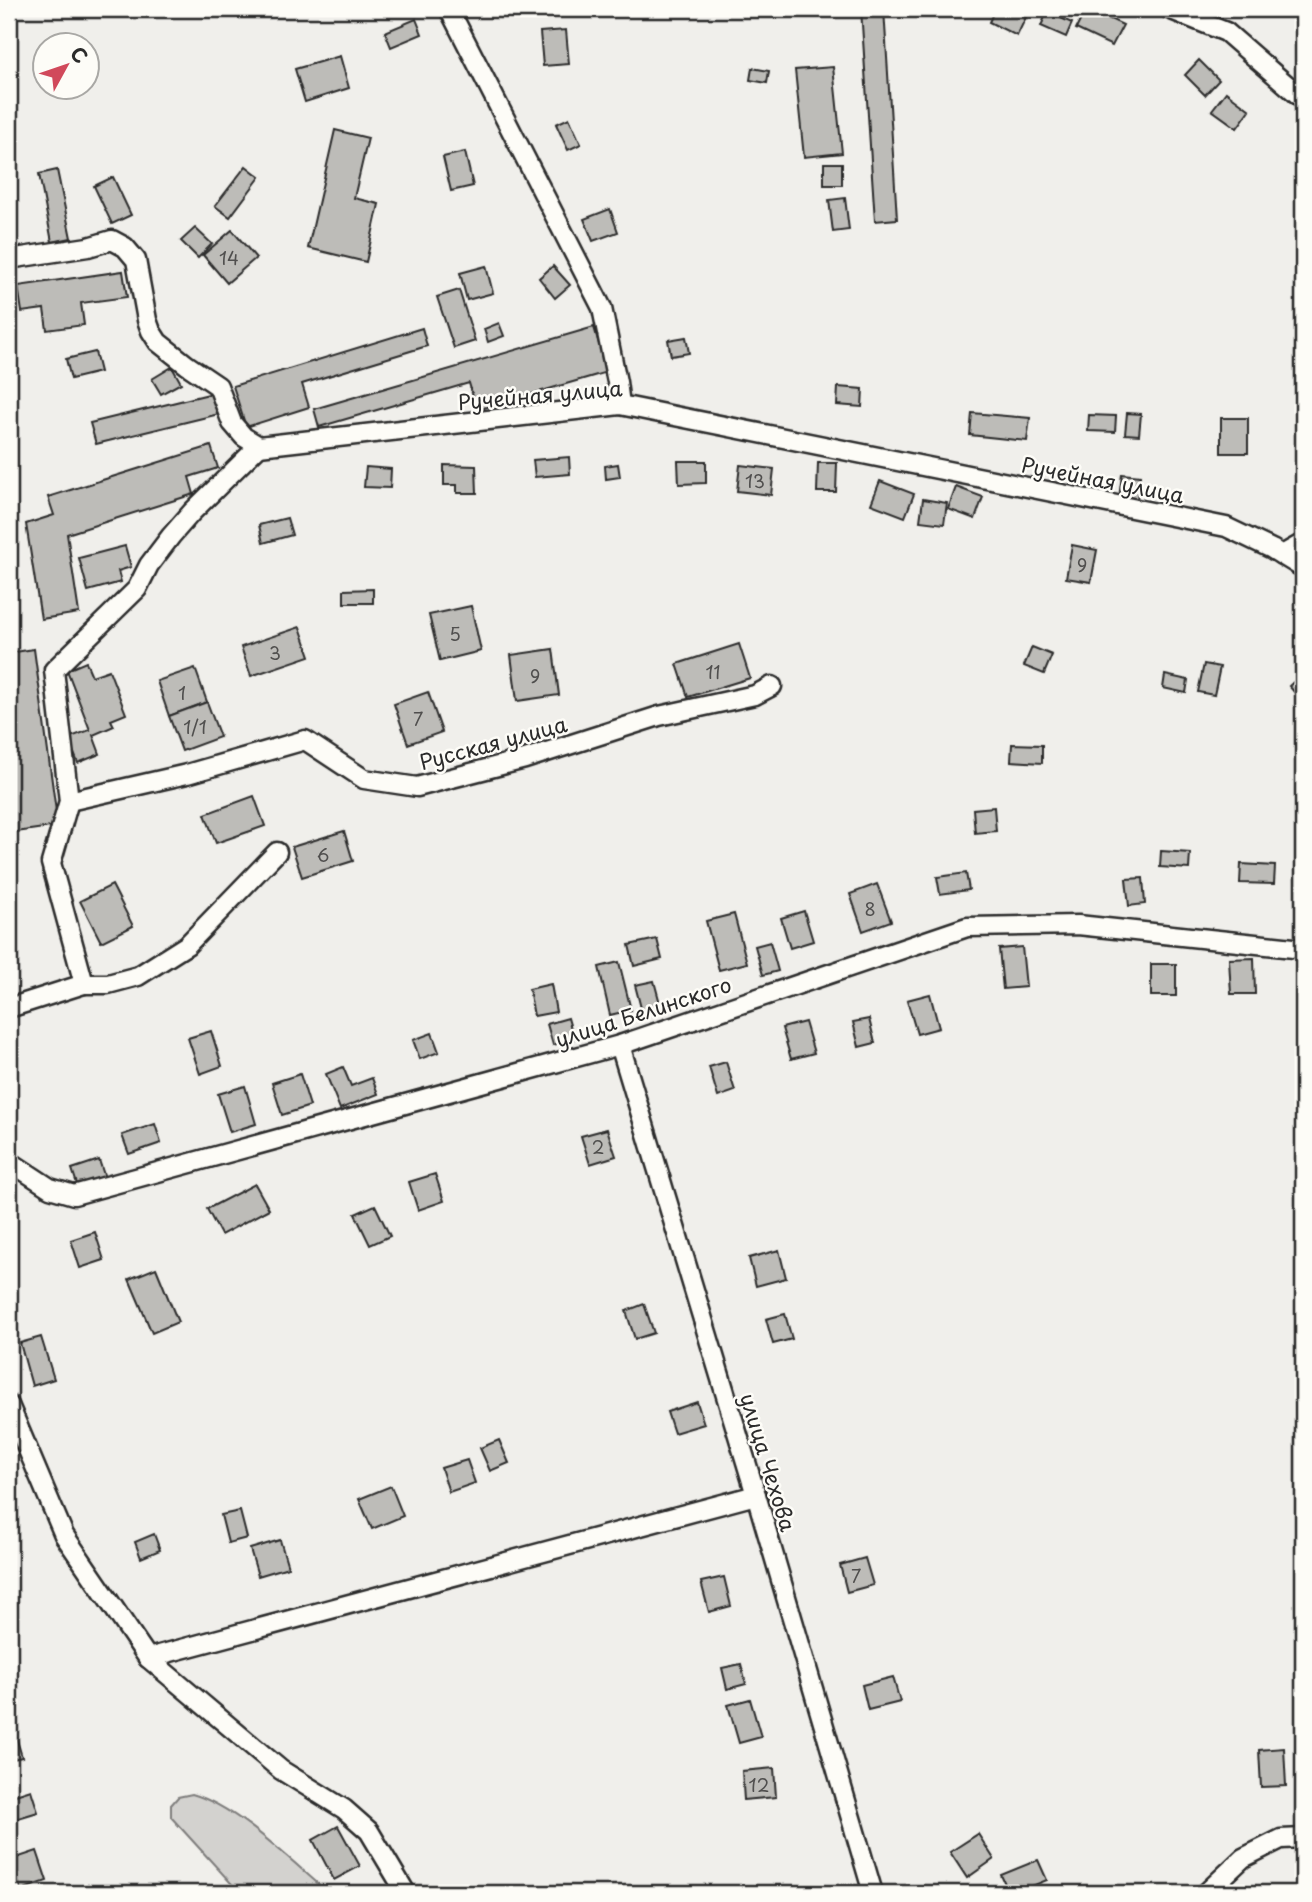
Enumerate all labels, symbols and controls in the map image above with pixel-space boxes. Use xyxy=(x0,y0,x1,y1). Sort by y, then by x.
north arrow xyxy=(32,32,102,102)
text: С xyxy=(64,40,95,69)
house number: 14 xyxy=(219,244,239,271)
street label: Ручейная улица xyxy=(456,371,624,417)
street label: Ручейная улица xyxy=(1019,448,1188,511)
house number: 13 xyxy=(745,467,765,494)
house number: 9 xyxy=(1077,551,1087,578)
house number: 5 xyxy=(449,620,461,647)
house number: 3 xyxy=(269,639,281,666)
house number: 11 xyxy=(705,658,721,685)
house number: 9 xyxy=(530,662,540,689)
house number: 1 xyxy=(178,679,186,706)
house number: 7 xyxy=(413,705,423,732)
street label: Русская улица xyxy=(416,707,571,777)
house number: 1/1 xyxy=(183,713,207,740)
house number: 6 xyxy=(317,841,329,868)
house number: 8 xyxy=(864,895,876,922)
street label: улица Белинского xyxy=(551,967,735,1055)
house number: 2 xyxy=(592,1133,604,1160)
street label: улица Чехова xyxy=(733,1389,805,1535)
house number: 7 xyxy=(851,1562,861,1589)
house number: 12 xyxy=(749,1771,769,1798)

